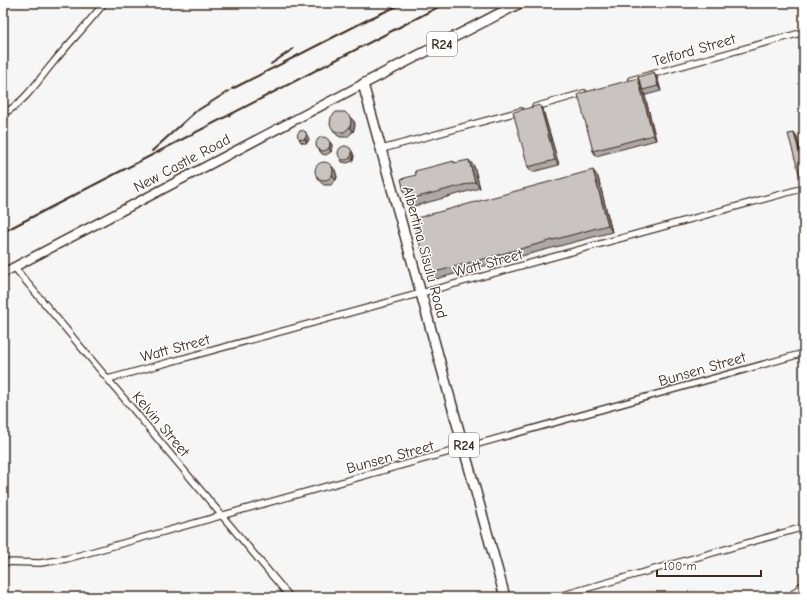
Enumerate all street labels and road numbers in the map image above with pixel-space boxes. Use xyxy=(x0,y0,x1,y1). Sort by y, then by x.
street label: Telford Street xyxy=(651,29,738,70)
road number: R24 xyxy=(427,32,457,56)
street label: New Castle Road xyxy=(131,130,233,196)
street label: Albertina Sisulu Road xyxy=(399,184,451,320)
street label: Watt Street xyxy=(451,245,525,281)
street label: Watt Street xyxy=(138,330,212,366)
street label: Bunsen Street xyxy=(656,348,748,390)
street label: Kelvin Street xyxy=(128,388,194,461)
road number: R24 xyxy=(449,433,479,457)
street label: Bunsen Street xyxy=(344,436,436,477)

